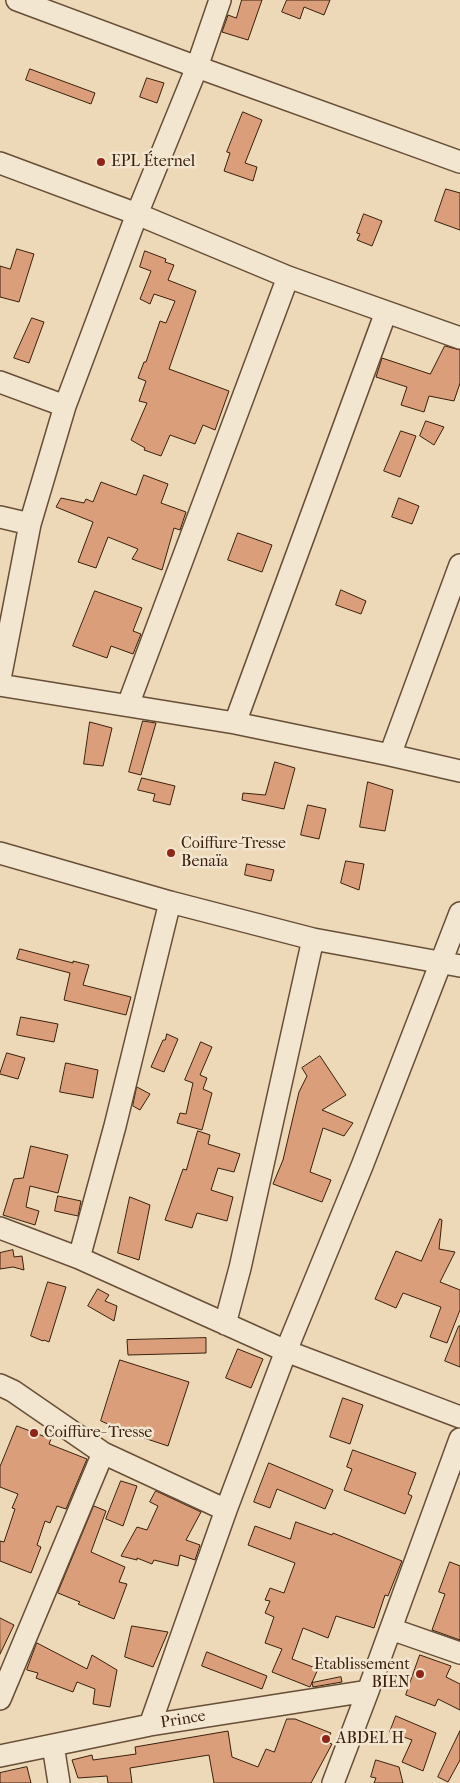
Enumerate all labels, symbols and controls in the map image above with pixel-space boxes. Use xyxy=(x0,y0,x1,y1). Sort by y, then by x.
place label: EPL Éternel xyxy=(111,152,195,172)
marker: EPL Éternel xyxy=(95,156,107,168)
place label: Coiffure-Tresse Benaïa xyxy=(181,834,286,872)
marker: Coiffure-Tresse Benaïa xyxy=(165,847,177,859)
place label: Coiffure- Tresse xyxy=(44,1423,152,1443)
marker: Coiffure- Tresse xyxy=(28,1427,40,1439)
place label: Etablissement BIEN xyxy=(314,1655,410,1693)
marker: Etablissement BIEN xyxy=(414,1668,426,1680)
street label: Prince xyxy=(159,1707,207,1733)
place label: ABDEL H xyxy=(336,1729,404,1749)
marker: ABDEL H xyxy=(320,1733,332,1745)

